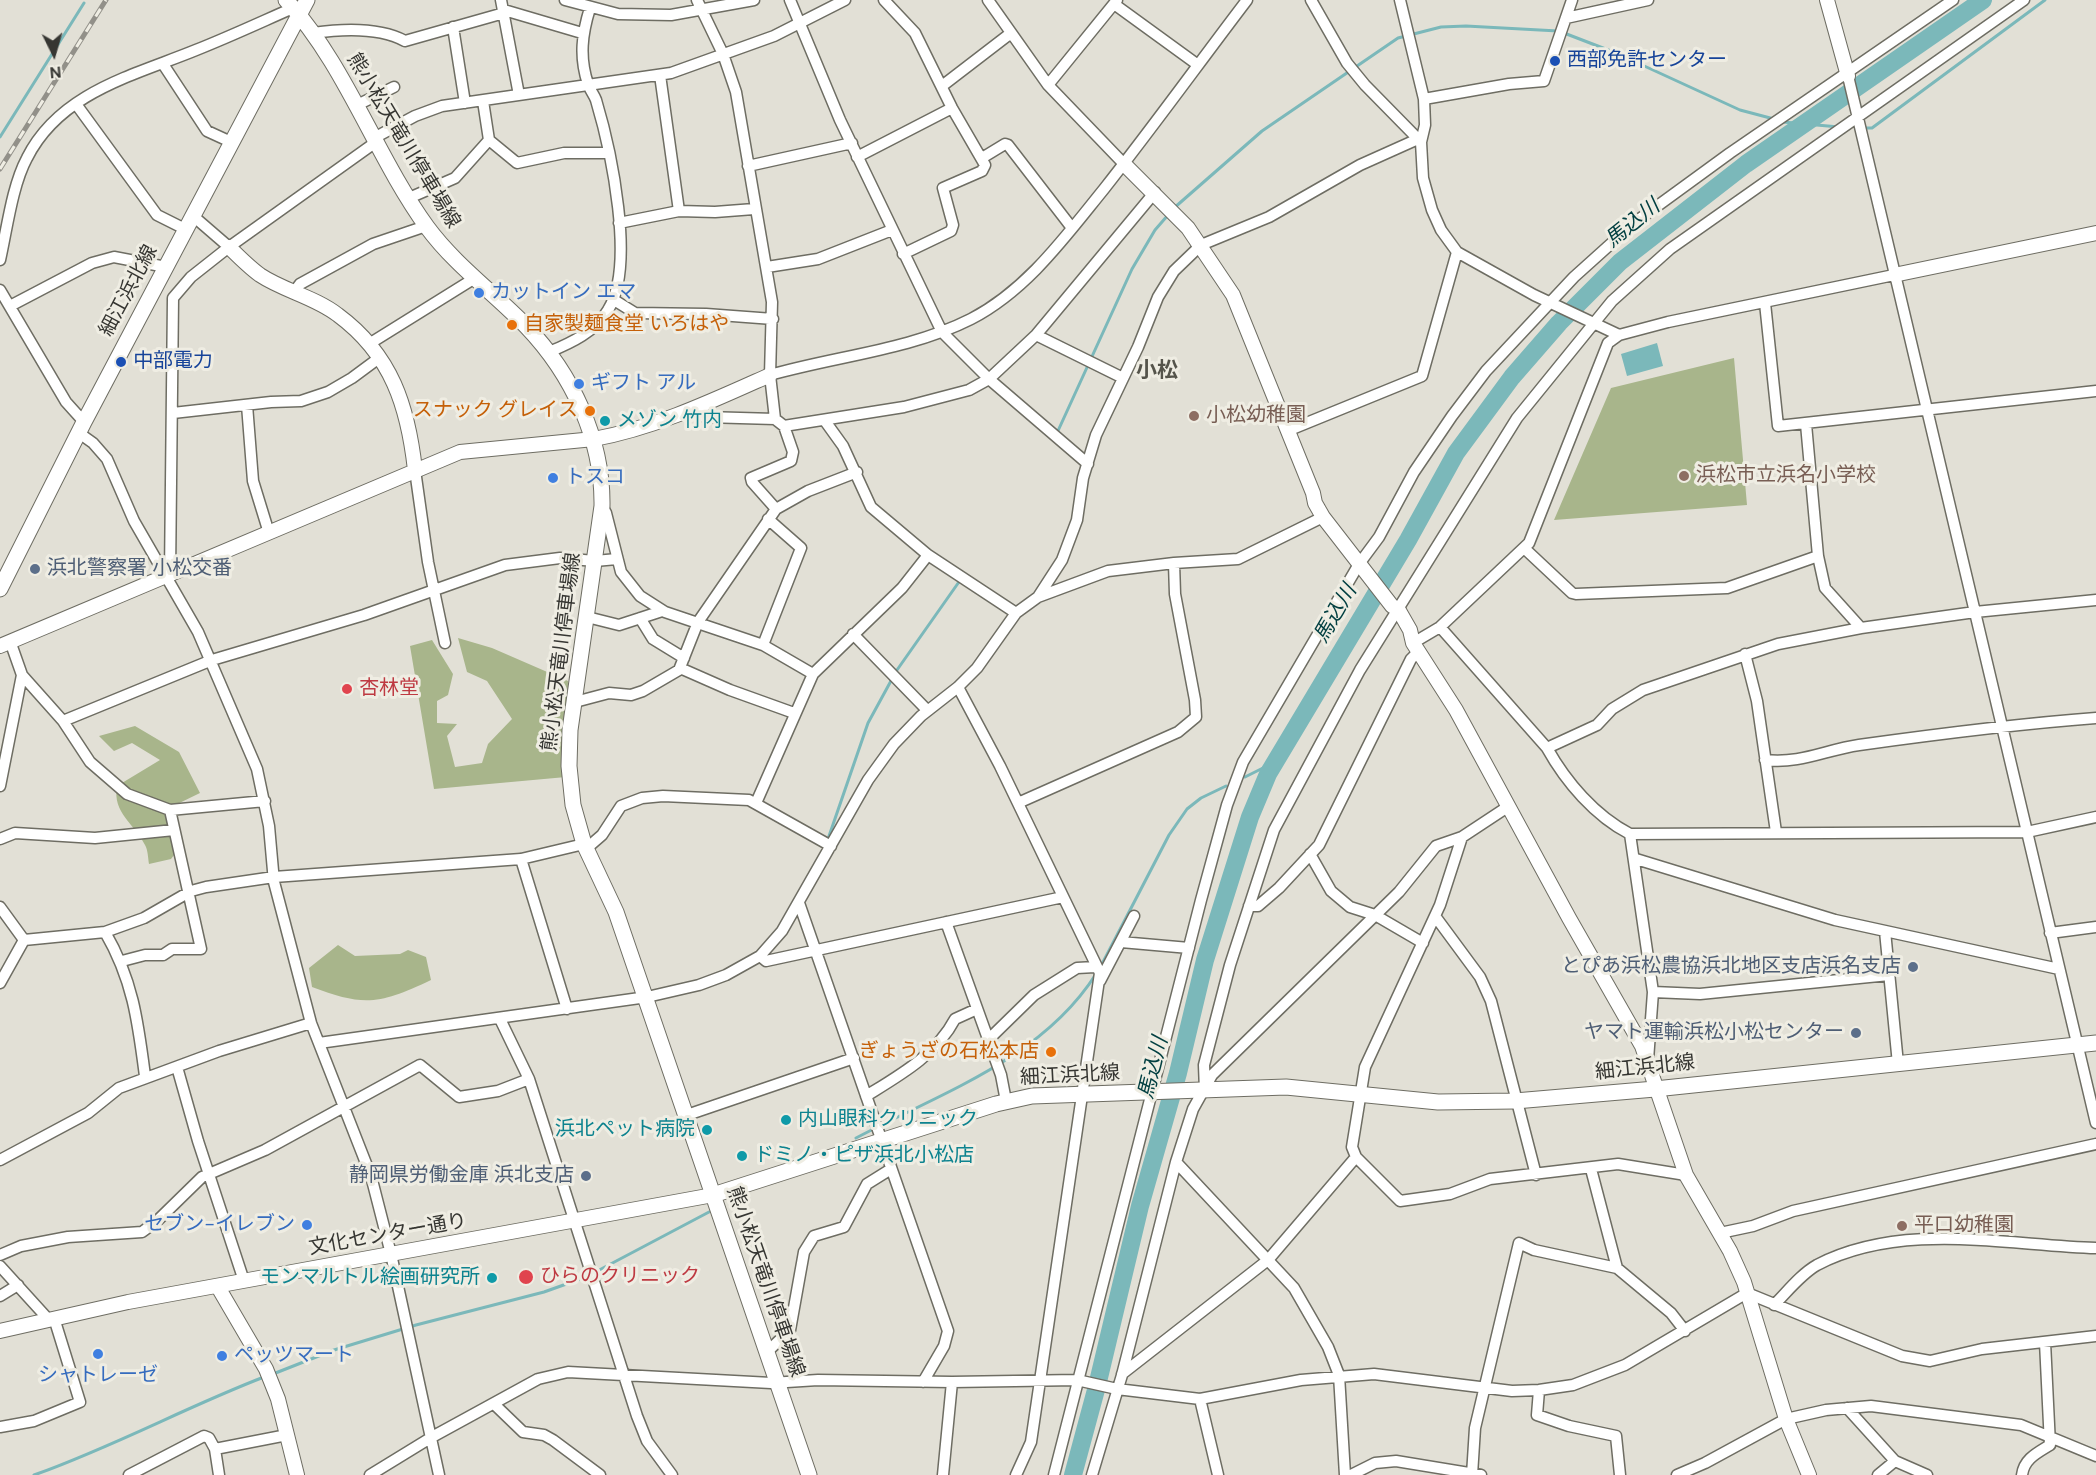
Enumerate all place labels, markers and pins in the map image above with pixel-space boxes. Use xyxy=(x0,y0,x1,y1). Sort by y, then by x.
place label: 西部免許センター xyxy=(1567,49,1727,73)
marker: 西部免許センター xyxy=(1548,54,1562,68)
place label: カットイン エマ xyxy=(491,281,636,305)
marker: カットイン エマ xyxy=(472,286,486,300)
place label: 自家製麺食堂 いろはや xyxy=(524,313,729,337)
marker: 自家製麺食堂 いろはや xyxy=(505,318,519,332)
place label: 中部電力 xyxy=(133,350,213,374)
marker: 中部電力 xyxy=(114,355,128,369)
place label: ギフト アル xyxy=(591,372,696,396)
marker: ギフト アル xyxy=(572,377,586,391)
place label: スナック グレイス xyxy=(413,399,578,423)
marker: スナック グレイス xyxy=(583,404,597,418)
place label: 小松幼稚園 xyxy=(1206,404,1306,428)
place label: メゾン 竹内 xyxy=(617,409,722,433)
marker: 小松幼稚園 xyxy=(1187,409,1201,423)
marker: メゾン 竹内 xyxy=(598,414,612,428)
place label: 浜松市立浜名小学校 xyxy=(1696,464,1876,488)
place label: トスコ xyxy=(565,466,625,490)
marker: 浜松市立浜名小学校 xyxy=(1677,469,1691,483)
marker: トスコ xyxy=(546,471,560,485)
place label: 浜北警察署 小松交番 xyxy=(47,557,232,581)
marker: 浜北警察署 小松交番 xyxy=(28,562,42,576)
place label: 杏林堂 xyxy=(359,677,419,701)
marker: 杏林堂 xyxy=(340,682,354,696)
place label: とぴあ浜松農協浜北地区支店浜名支店 xyxy=(1561,955,1901,979)
marker: とぴあ浜松農協浜北地区支店浜名支店 xyxy=(1906,960,1920,974)
place label: ヤマト運輸浜松小松センター xyxy=(1584,1021,1844,1045)
marker: ヤマト運輸浜松小松センター xyxy=(1849,1026,1863,1040)
place label: ぎょうざの石松本店 xyxy=(859,1040,1039,1064)
marker: ぎょうざの石松本店 xyxy=(1044,1045,1058,1059)
place label: 内山眼科クリニック xyxy=(798,1108,978,1132)
marker: 内山眼科クリニック xyxy=(779,1113,793,1127)
place label: 浜北ペット病院 xyxy=(555,1118,695,1142)
marker: 浜北ペット病院 xyxy=(700,1123,714,1137)
place label: ドミノ・ピザ浜北小松店 xyxy=(754,1144,974,1168)
marker: ドミノ・ピザ浜北小松店 xyxy=(735,1149,749,1163)
place label: 静岡県労働金庫 浜北支店 xyxy=(349,1164,574,1188)
marker: 静岡県労働金庫 浜北支店 xyxy=(579,1169,593,1183)
place label: セブン-イレブン xyxy=(144,1213,295,1237)
place label: 平口幼稚園 xyxy=(1914,1214,2014,1238)
marker: セブン-イレブン xyxy=(300,1218,314,1232)
marker: 平口幼稚園 xyxy=(1895,1219,1909,1233)
place label: ひらのクリニック xyxy=(540,1265,700,1289)
place label: モンマルトル絵画研究所 xyxy=(260,1266,480,1290)
marker: ひらのクリニック xyxy=(517,1268,535,1286)
marker: モンマルトル絵画研究所 xyxy=(485,1271,499,1285)
place label: ペッツマート xyxy=(234,1344,354,1368)
marker: シャトレーゼ xyxy=(91,1347,105,1361)
marker: ペッツマート xyxy=(215,1349,229,1363)
place label: シャトレーゼ xyxy=(38,1364,158,1388)

